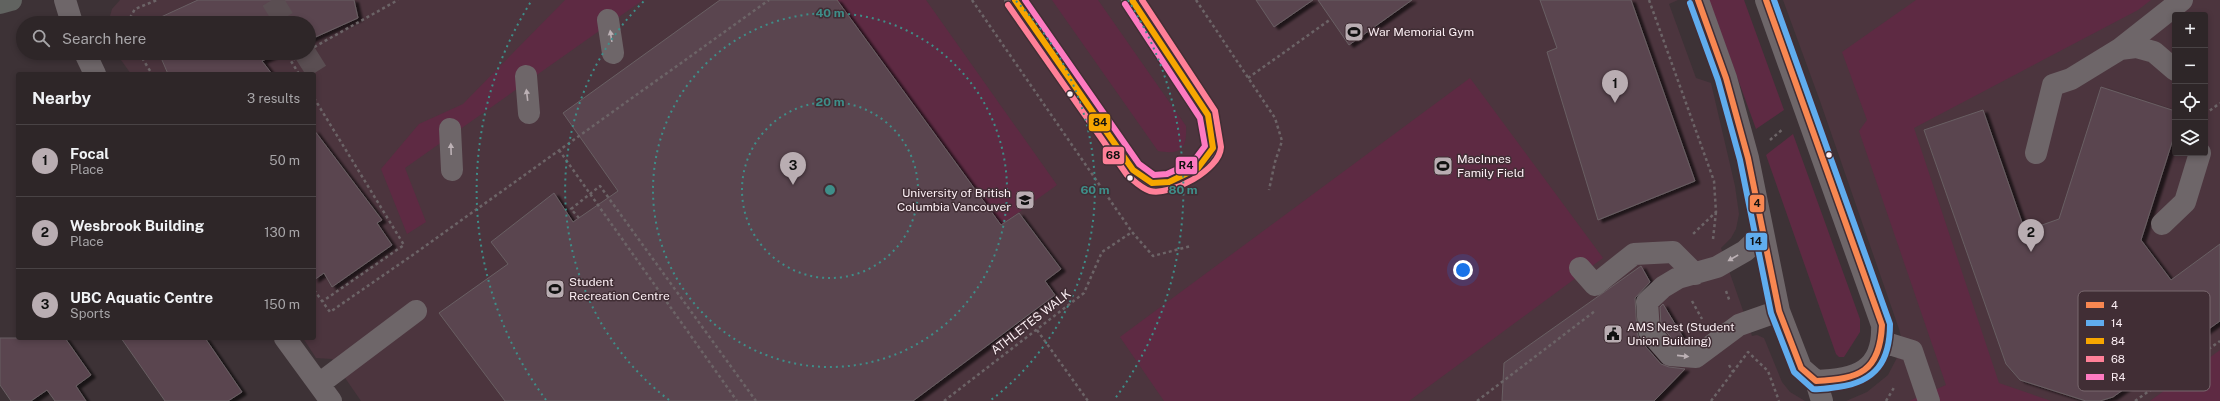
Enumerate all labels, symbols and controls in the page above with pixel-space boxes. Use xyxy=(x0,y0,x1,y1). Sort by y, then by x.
text: 40 m xyxy=(815,6,845,20)
map controls xyxy=(2172,12,2208,156)
button: + xyxy=(2172,12,2208,48)
search box xyxy=(16,16,316,60)
sports icon: War Memorial Gym xyxy=(1343,21,1365,43)
place label: War Memorial Gym xyxy=(1368,25,1474,39)
icon: search xyxy=(30,27,52,49)
text: Search here xyxy=(62,30,146,47)
one-way arrow xyxy=(607,30,613,42)
button: − xyxy=(2172,48,2208,84)
pin: 1 xyxy=(1602,70,1628,103)
button: locate xyxy=(2172,84,2208,120)
text: Nearby xyxy=(32,88,91,108)
one-way arrow xyxy=(524,89,530,101)
unlabelled marker xyxy=(1065,89,1075,99)
text: 3 results xyxy=(247,91,300,106)
text: 20 m xyxy=(816,95,845,109)
line badge: 84 xyxy=(1088,113,1111,132)
text: 84 xyxy=(1093,116,1107,128)
button: layers xyxy=(2172,120,2208,156)
one-way arrow xyxy=(448,143,455,155)
text: Focal xyxy=(70,145,109,162)
line badge: 68 xyxy=(1102,146,1125,165)
text: 68 xyxy=(1106,149,1120,161)
unlabelled marker xyxy=(1824,150,1834,160)
pin: 3 xyxy=(780,152,806,185)
place label: MacInnes Family Field xyxy=(1457,152,1524,180)
text: 1 xyxy=(42,153,48,168)
text: 50 m xyxy=(269,153,300,168)
sports icon: MacInnes Family Field xyxy=(1432,155,1454,177)
line badge: R4 xyxy=(1175,156,1198,175)
text: R4 xyxy=(1179,159,1193,171)
text: Place xyxy=(70,162,104,177)
unlabelled marker xyxy=(1125,173,1135,183)
centre of rings xyxy=(823,183,837,197)
text: 60 m xyxy=(1080,183,1110,197)
text: 80 m xyxy=(1168,183,1198,197)
place label: University of British Columbia Vancouver xyxy=(897,186,1011,214)
school or university icon: University of British Columbia Vancouver xyxy=(1014,189,1036,211)
line badge: 4 xyxy=(1749,194,1765,213)
text: 4 xyxy=(1753,197,1761,209)
text: Wesbrook Building xyxy=(70,217,204,234)
pin: 2 xyxy=(2018,219,2044,252)
text: 2 xyxy=(41,225,49,240)
text: 130 m xyxy=(264,225,300,240)
line badge: 14 xyxy=(1745,232,1768,251)
text: Place xyxy=(70,234,104,249)
text: 14 xyxy=(1750,235,1762,247)
one-way arrow xyxy=(1727,255,1739,262)
your location xyxy=(1453,260,1473,280)
place label: Student Recreation Centre xyxy=(569,275,670,303)
sports icon: Student Recreation Centre xyxy=(544,278,566,300)
street label: ATHLETES WALK xyxy=(988,287,1074,357)
text: UBC Aquatic Centre xyxy=(70,289,213,306)
legend xyxy=(2078,291,2210,391)
text: 3 xyxy=(41,297,49,312)
text: 150 m xyxy=(264,297,300,312)
text: 4 xyxy=(2111,299,2118,311)
text: Sports xyxy=(70,306,110,321)
text: 14 xyxy=(2111,317,2122,329)
place label: AMS Nest (Student Union Building) xyxy=(1627,320,1735,348)
public building icon: AMS Nest (Student Union Building) xyxy=(1602,323,1624,345)
text: 84 xyxy=(2111,335,2125,347)
one-way arrow xyxy=(1677,353,1689,359)
text: 68 xyxy=(2111,353,2125,365)
text: R4 xyxy=(2111,371,2125,383)

